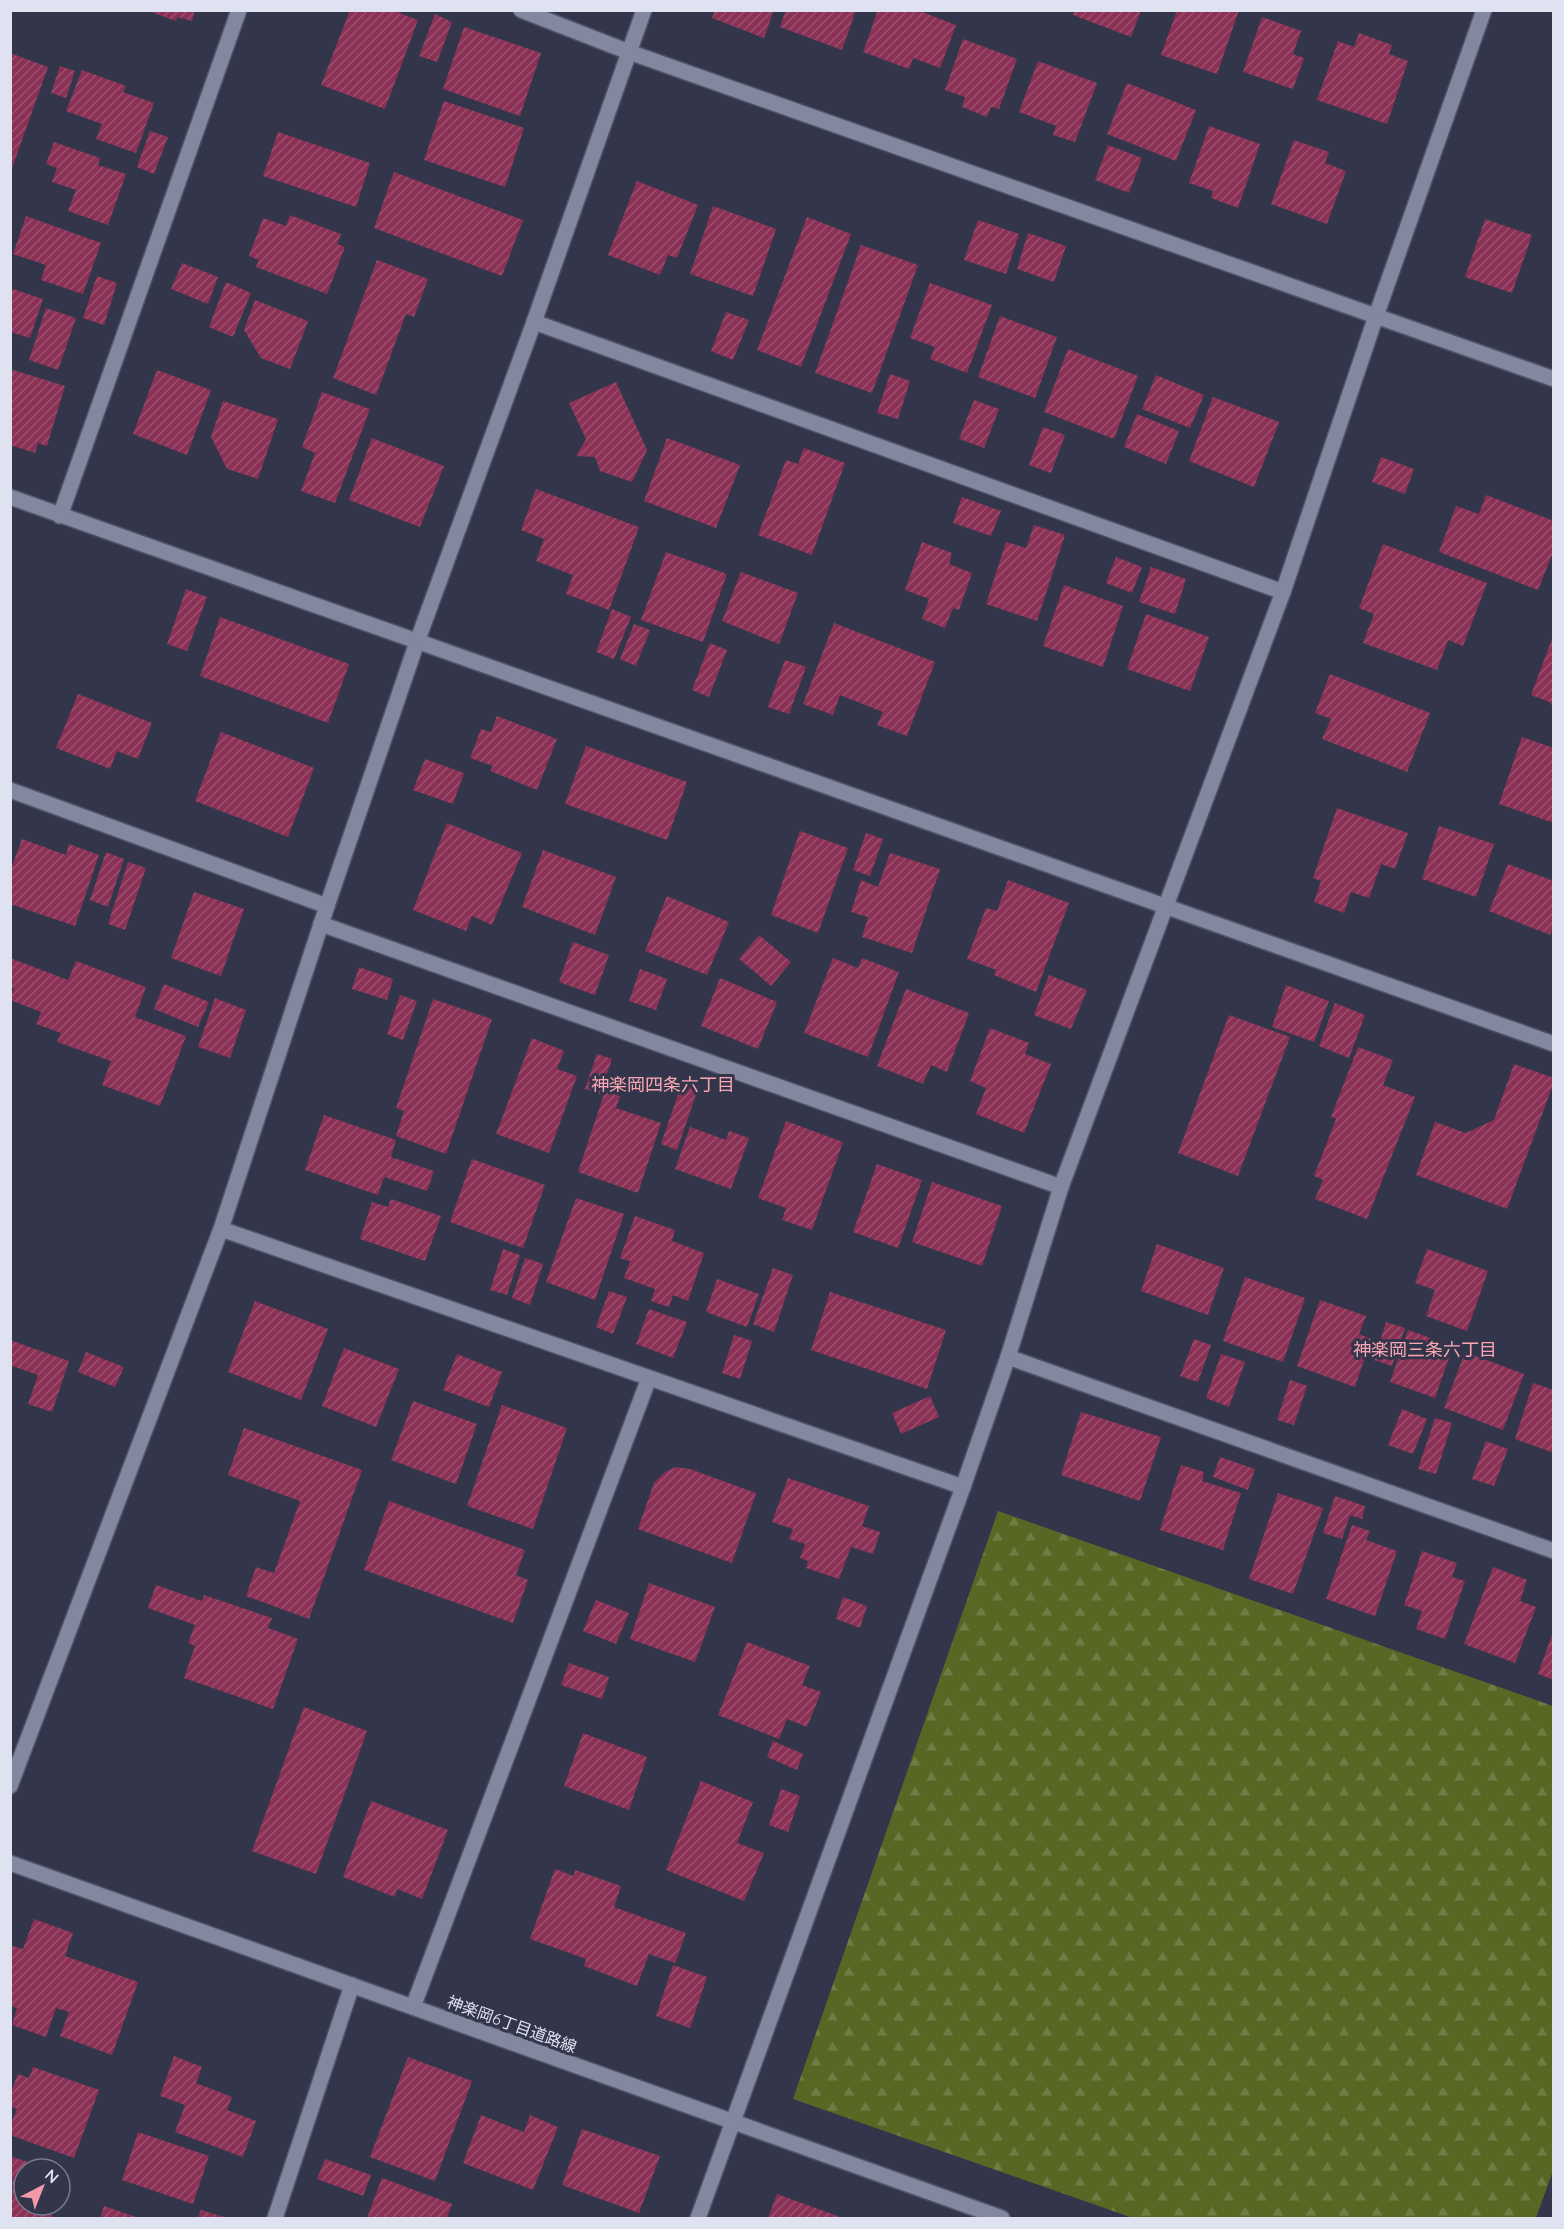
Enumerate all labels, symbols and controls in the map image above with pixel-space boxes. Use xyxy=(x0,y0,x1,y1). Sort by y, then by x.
district label: 神楽岡四条六丁目 xyxy=(591,1073,735,1096)
district label: 神楽岡三条六丁目 xyxy=(1353,1338,1497,1361)
street label: 神楽岡6丁目道路線 xyxy=(444,1991,580,2057)
north arrow xyxy=(12,2157,72,2217)
text: N xyxy=(41,2164,63,2187)

